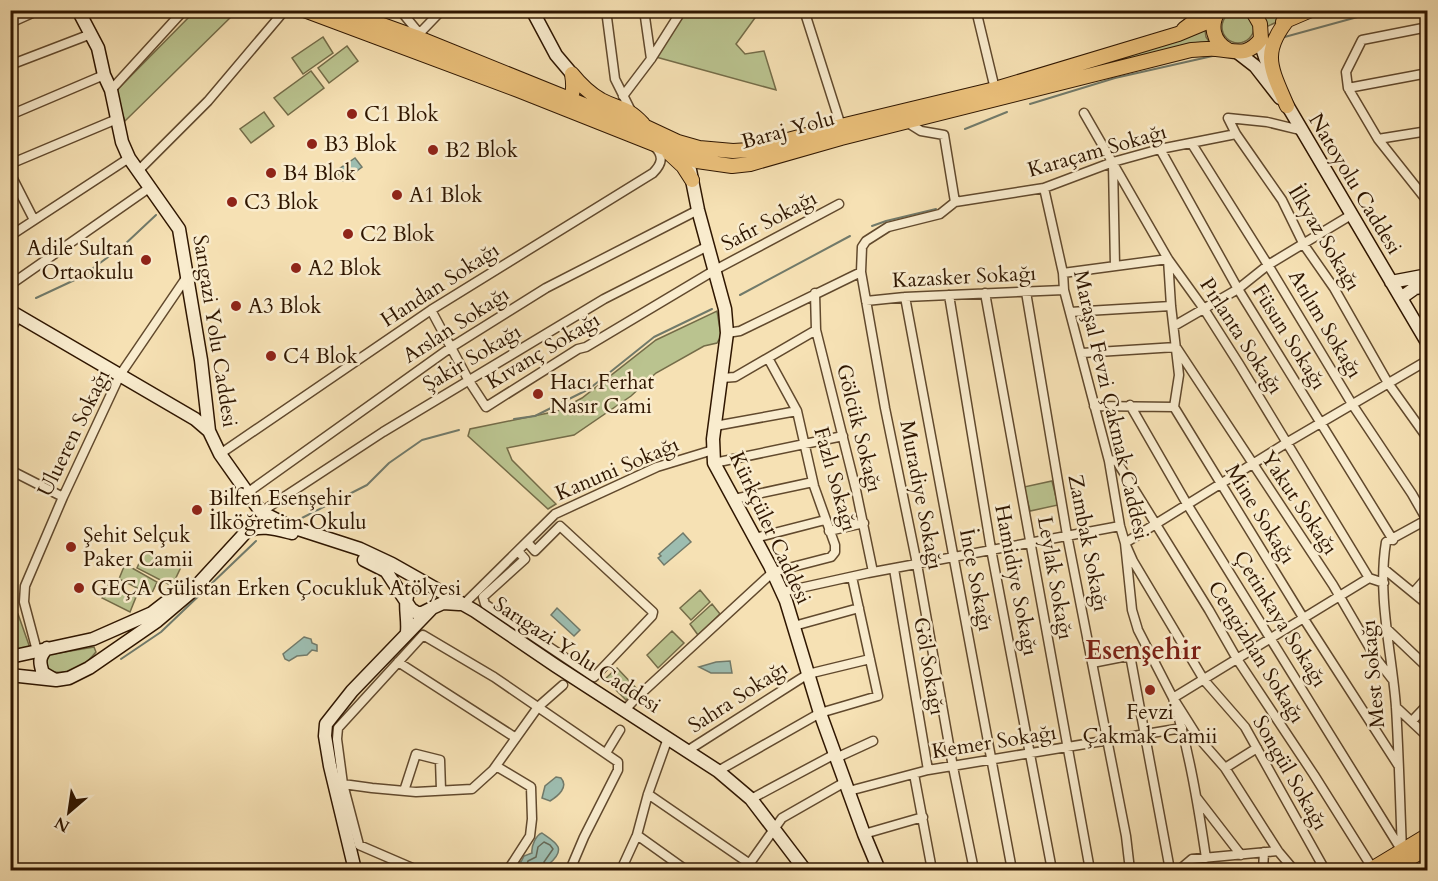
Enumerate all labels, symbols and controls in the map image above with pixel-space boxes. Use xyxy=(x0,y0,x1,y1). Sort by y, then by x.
place label: C1 Blok xyxy=(364,100,439,129)
street label: Baraj Yolu xyxy=(738,104,838,156)
marker: C1 Blok xyxy=(345,107,359,121)
street label: Natoyolu Caddesi xyxy=(1301,108,1409,260)
street label: Karaçam Sokağı xyxy=(1024,117,1170,185)
place label: B3 Blok xyxy=(324,130,398,159)
place label: B2 Blok xyxy=(445,136,519,165)
marker: B3 Blok xyxy=(305,137,319,151)
marker: B2 Blok xyxy=(426,143,440,157)
place label: B4 Blok xyxy=(283,159,357,188)
marker: B4 Blok xyxy=(264,166,278,180)
street label: İlkyaz Sokağı xyxy=(1281,180,1367,296)
place label: A1 Blok xyxy=(409,181,483,210)
street label: Safir Sokağı xyxy=(716,184,822,258)
place label: C3 Blok xyxy=(244,188,319,217)
marker: A1 Blok xyxy=(390,188,404,202)
marker: C3 Blok xyxy=(225,195,239,209)
place label: C2 Blok xyxy=(360,220,435,249)
marker: C2 Blok xyxy=(341,227,355,241)
street label: Sarıgazi Yolu Caddesi xyxy=(185,233,245,429)
place label: Adile Sultan Ortaokulu xyxy=(26,234,134,287)
street label: Handan Sokağı xyxy=(375,236,505,334)
marker: Adile Sultan Ortaokulu xyxy=(139,253,153,267)
place label: A2 Blok xyxy=(308,254,382,283)
street label: Kazasker Sokağı xyxy=(891,259,1037,295)
marker: A2 Blok xyxy=(289,261,303,275)
street label: Atılım Sokağı xyxy=(1281,264,1369,384)
street label: Maraşal Fevzi Çakmak Caddesi xyxy=(1066,267,1156,543)
street label: Pırlanta Sokağı xyxy=(1192,272,1290,400)
street label: Füsun Sokağı xyxy=(1245,279,1333,395)
street label: Arslan Sokağı xyxy=(397,280,515,370)
place label: A3 Blok xyxy=(248,292,322,321)
marker: A3 Blok xyxy=(229,299,243,313)
street label: Kıvanç Sokağı xyxy=(481,305,606,396)
street label: Şakir Sokağı xyxy=(417,317,527,399)
place label: C4 Blok xyxy=(283,342,358,371)
marker: C4 Blok xyxy=(264,349,278,363)
street label: Gölcük Sokağı xyxy=(829,361,889,495)
street label: Ulueren Sokağı xyxy=(31,364,117,501)
place label: Hacı Ferhat Nasır Cami xyxy=(550,368,655,421)
marker: Hacı Ferhat Nasır Cami xyxy=(531,387,545,401)
street label: Muradiye Sokağı xyxy=(892,418,950,572)
street label: Fazlı Sokağı xyxy=(806,423,864,535)
street label: Kanuni Sokağı xyxy=(551,430,683,508)
street label: Yakut Sokağı xyxy=(1254,445,1345,561)
street label: Kürkçüler Caddesi xyxy=(722,447,818,609)
street label: Mine Sokağı xyxy=(1218,459,1302,570)
street label: Zambak Sokağı xyxy=(1061,472,1116,614)
place label: Bilfen Esenşehir İlköğretim Okulu xyxy=(209,484,367,537)
street label: Hamidiye Sokağı xyxy=(987,502,1045,658)
marker: Bilfen Esenşehir İlköğretim Okulu xyxy=(190,503,204,517)
street label: Leylak Sokağı xyxy=(1030,514,1080,642)
place label: Şehit Selçuk Paker Camii xyxy=(83,521,193,574)
street label: İnce Sokağı xyxy=(952,526,1000,634)
marker: Şehit Selçuk Paker Camii xyxy=(64,540,78,554)
street label: Çetinkaya Sokağı xyxy=(1226,545,1334,693)
place label: GEÇA Gülistan Erken Çocukluk Atölyesi xyxy=(91,574,461,603)
street label: Cengizhan Sokağı xyxy=(1201,575,1311,729)
marker: GEÇA Gülistan Erken Çocukluk Atölyesi xyxy=(72,581,86,595)
street label: Sarıgazi Yolu Caddesi xyxy=(488,590,666,720)
street label: Göl Sokağı xyxy=(906,615,952,717)
street label: Mest Sokağı xyxy=(1354,619,1392,729)
district label: Esenşehir xyxy=(1085,632,1201,669)
street label: Sahra Sokağı xyxy=(683,654,794,740)
marker: Fevzi Çakmak Camii xyxy=(1143,683,1157,697)
place label: Fevzi Çakmak Camii xyxy=(1083,698,1217,751)
street label: Songül Sokağı xyxy=(1245,710,1335,836)
street label: Kemer Sokağı xyxy=(930,718,1058,766)
north arrow xyxy=(39,782,99,842)
text: N xyxy=(51,811,74,837)

